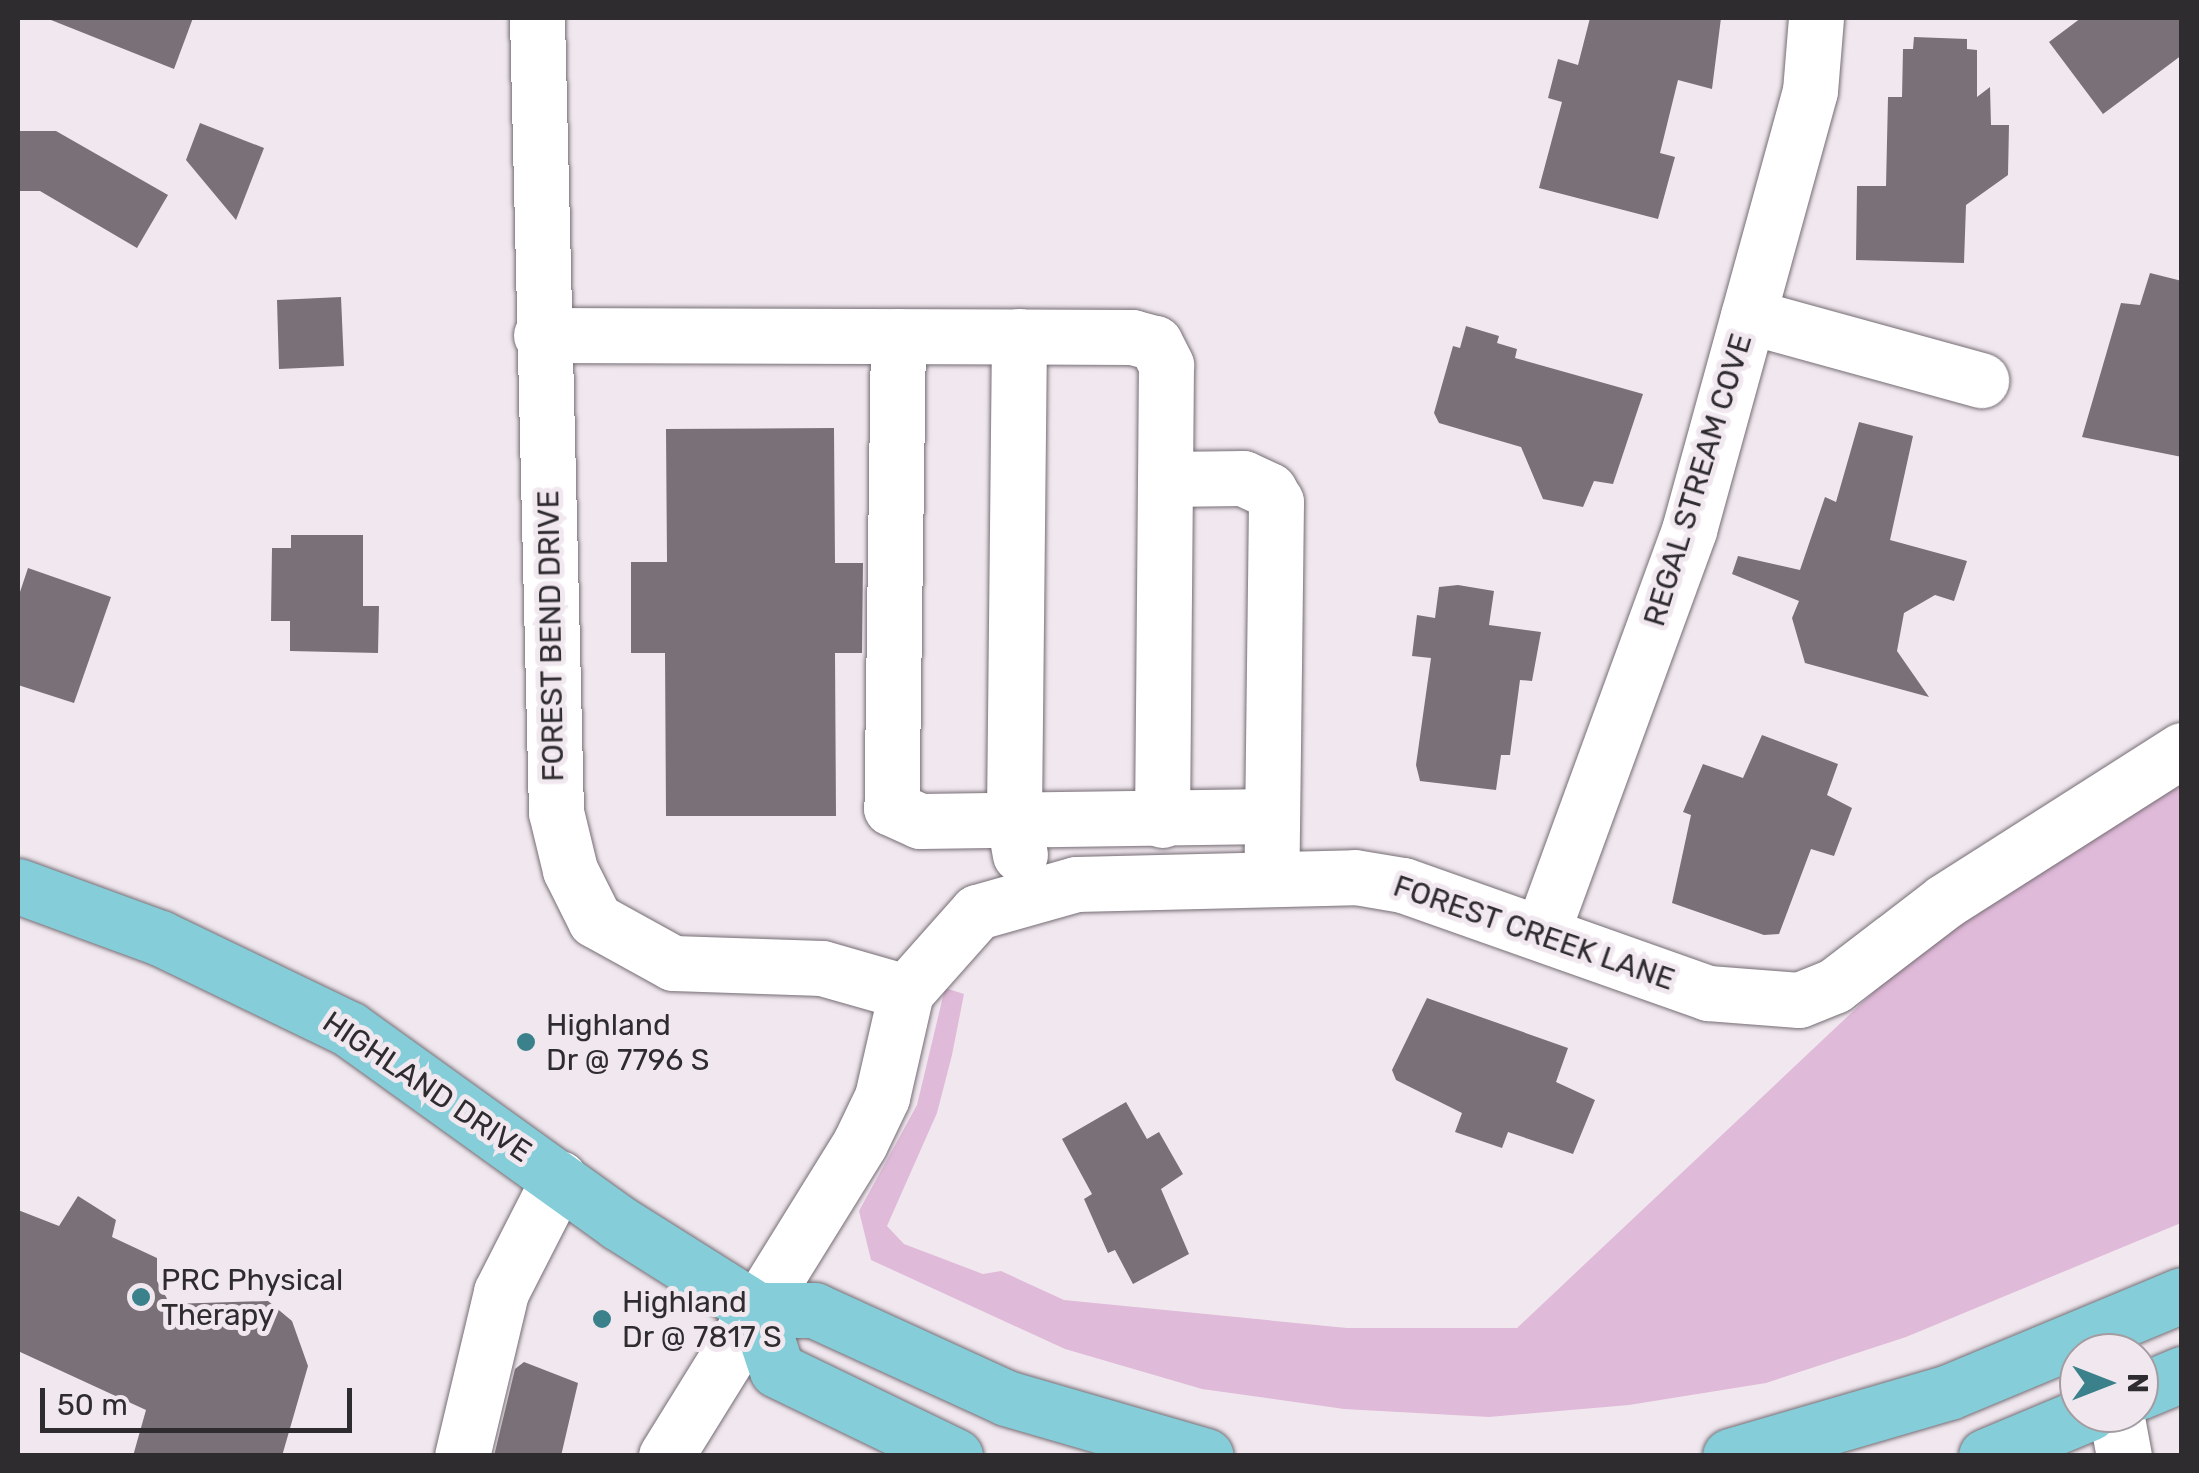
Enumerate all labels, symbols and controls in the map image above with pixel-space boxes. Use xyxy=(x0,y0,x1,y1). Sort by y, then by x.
street label: REGAL STREAM COVE xyxy=(1636,329,1760,631)
street label: FOREST BEND DRIVE xyxy=(530,490,572,782)
street label: FOREST CREEK LANE xyxy=(1388,868,1680,998)
street label: HIGHLAND DRIVE xyxy=(316,1004,538,1170)
place label: Highland Dr @ 7796 S xyxy=(546,1007,710,1078)
marker: Highland Dr @ 7796 S xyxy=(515,1031,537,1053)
place label: PRC Physical Therapy xyxy=(161,1262,343,1332)
place label: Highland Dr @ 7817 S xyxy=(622,1284,782,1354)
marker: PRC Physical Therapy xyxy=(130,1286,152,1308)
marker: Highland Dr @ 7817 S xyxy=(591,1308,613,1330)
north arrow xyxy=(2059,1333,2159,1433)
scale bar xyxy=(45,1368,358,1430)
text: N xyxy=(2121,1373,2154,1393)
text: 50 m xyxy=(57,1387,128,1423)

